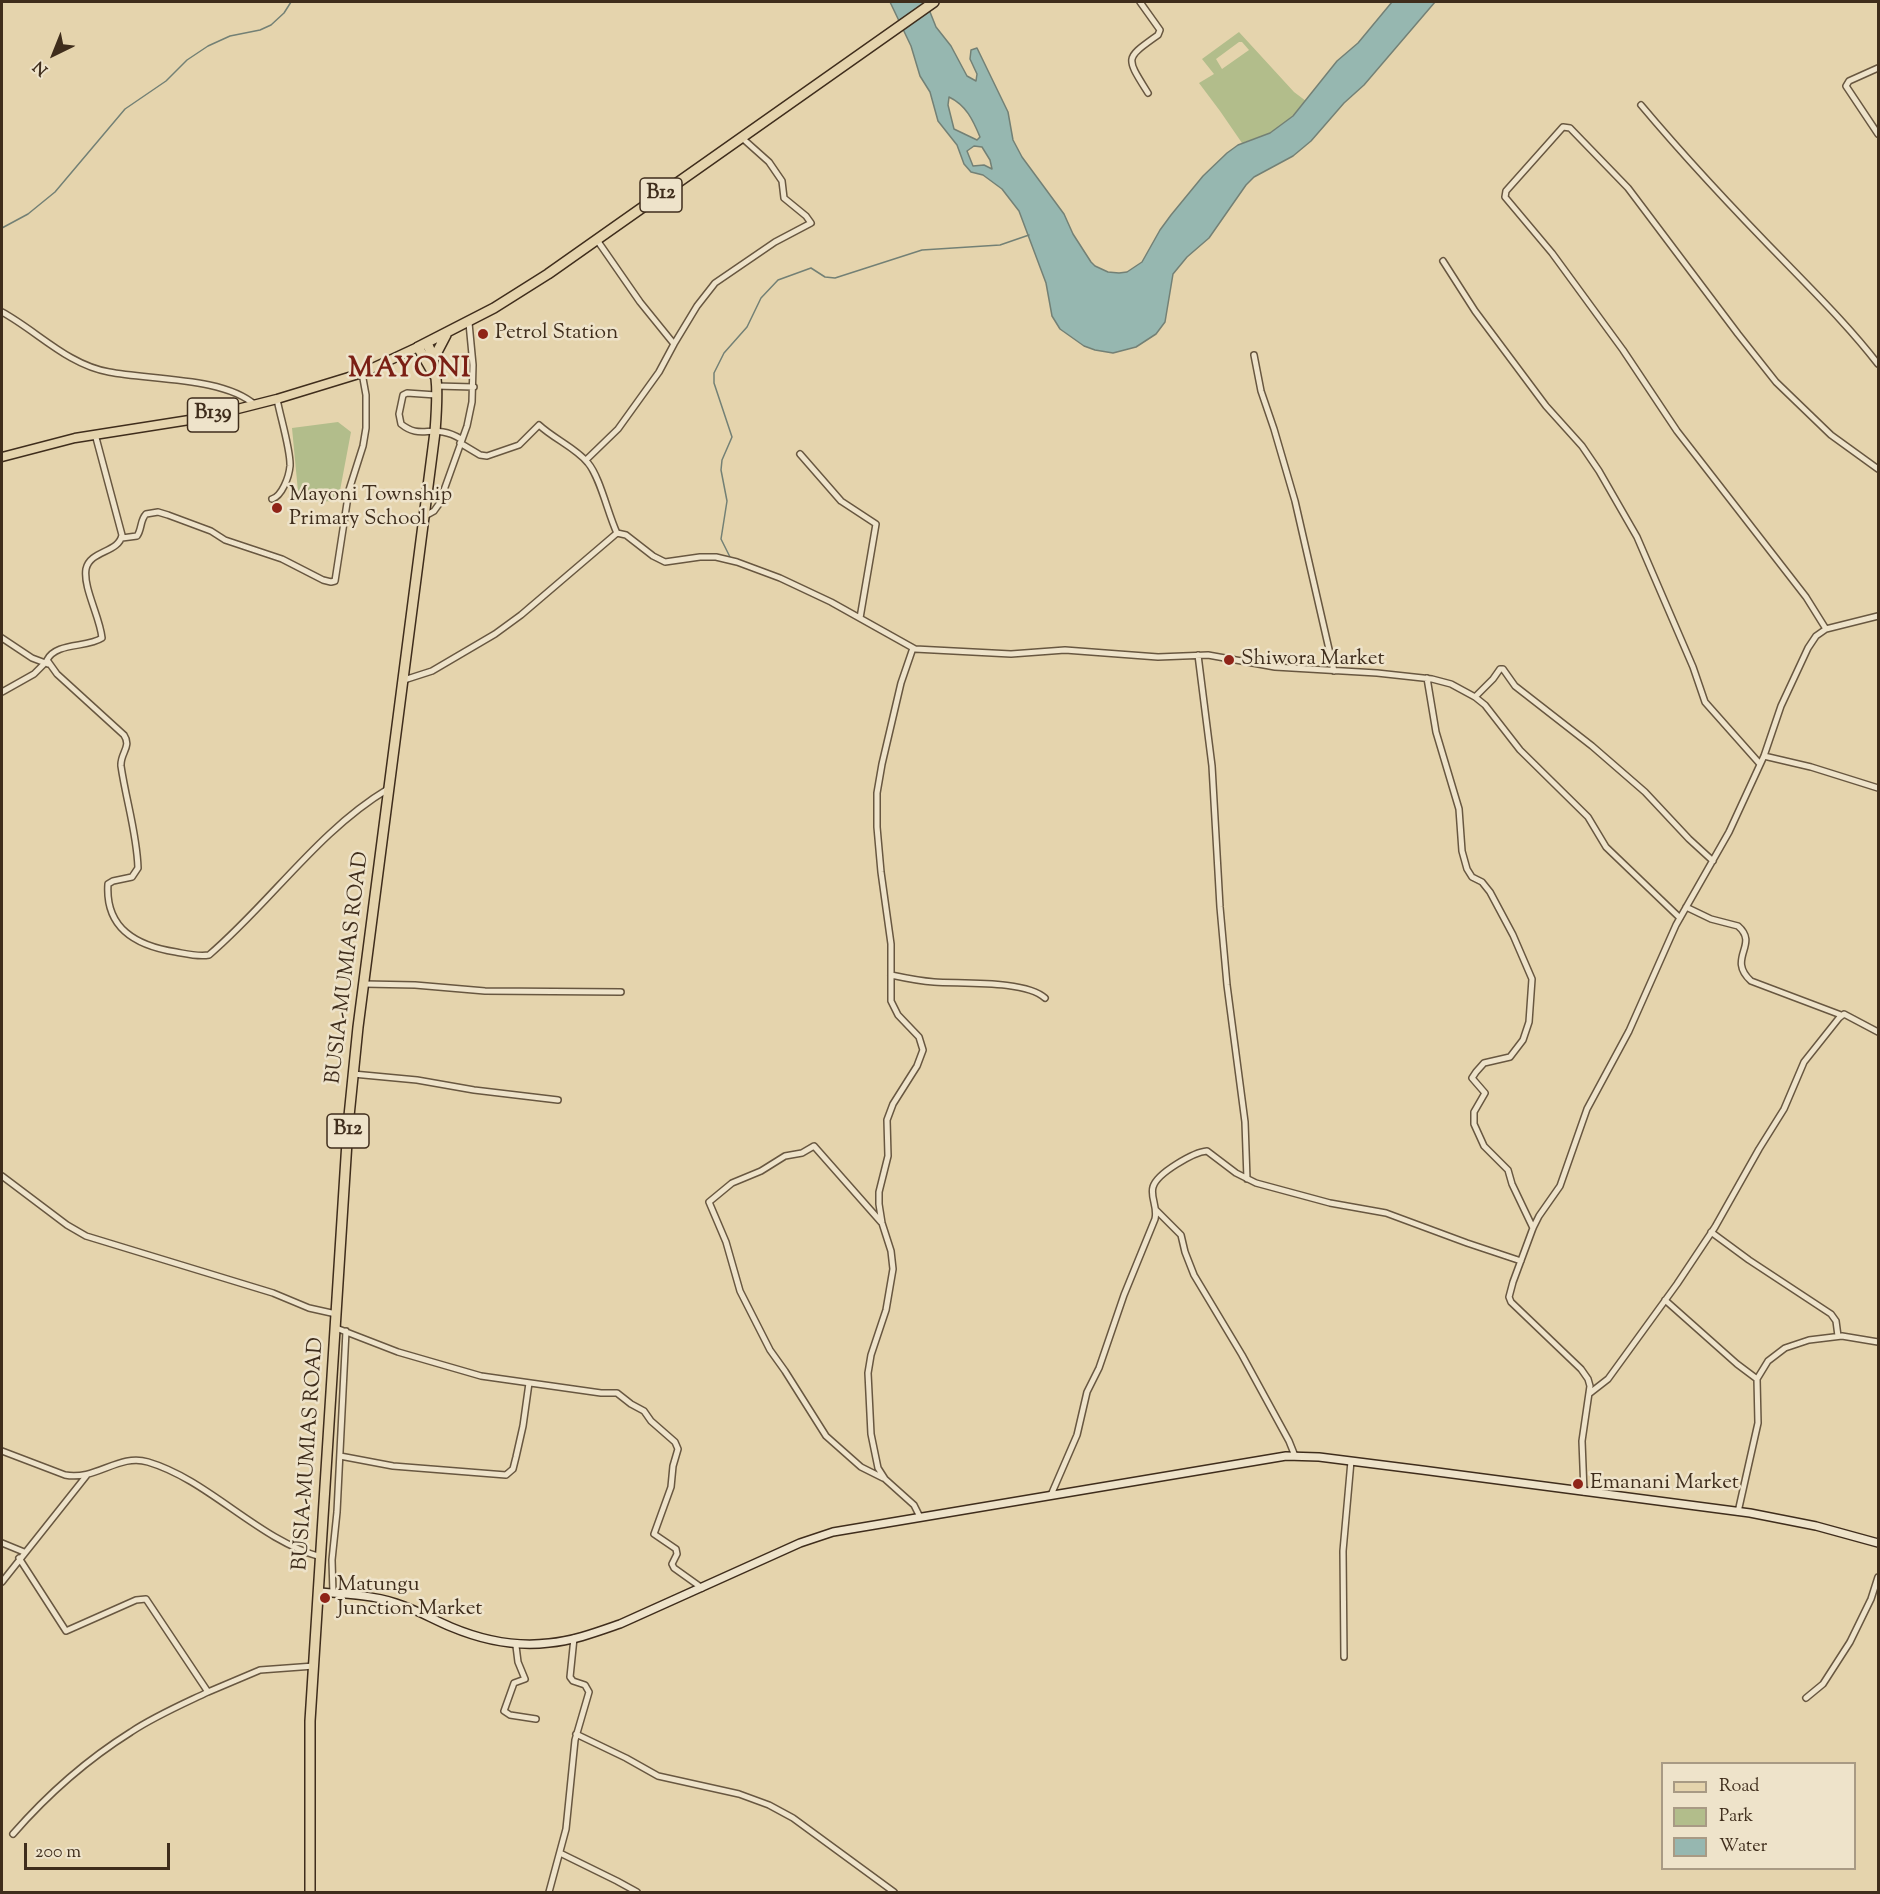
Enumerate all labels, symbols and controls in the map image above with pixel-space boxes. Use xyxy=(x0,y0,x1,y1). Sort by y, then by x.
north arrow xyxy=(24,24,84,84)
text: N xyxy=(29,55,54,80)
road number: B12 xyxy=(640,178,682,212)
place label: Petrol Station xyxy=(495,321,619,347)
marker: Petrol Station xyxy=(476,327,490,341)
district label: MAYONI xyxy=(348,355,472,387)
road number: B139 xyxy=(188,398,238,432)
place label: Mayoni Township Primary School xyxy=(289,483,452,533)
marker: Mayoni Township Primary School xyxy=(270,501,284,515)
place label: Shiwora Market xyxy=(1241,647,1385,673)
marker: Shiwora Market xyxy=(1222,653,1236,667)
street label: BUSIA-MUMIAS ROAD xyxy=(322,850,376,1086)
road number: B12 xyxy=(327,1114,369,1148)
street label: BUSIA-MUMIAS ROAD xyxy=(289,1336,331,1572)
place label: Emanani Market xyxy=(1590,1471,1739,1497)
marker: Emanani Market xyxy=(1571,1477,1585,1491)
place label: Matungu Junction Market xyxy=(337,1573,483,1623)
marker: Matungu Junction Market xyxy=(318,1591,332,1605)
legend xyxy=(1661,1762,1856,1870)
text: Road xyxy=(1719,1774,1759,1800)
text: Park xyxy=(1719,1804,1753,1830)
scale bar xyxy=(27,1831,172,1869)
text: Water xyxy=(1719,1834,1767,1860)
text: 200 m xyxy=(35,1840,81,1866)

